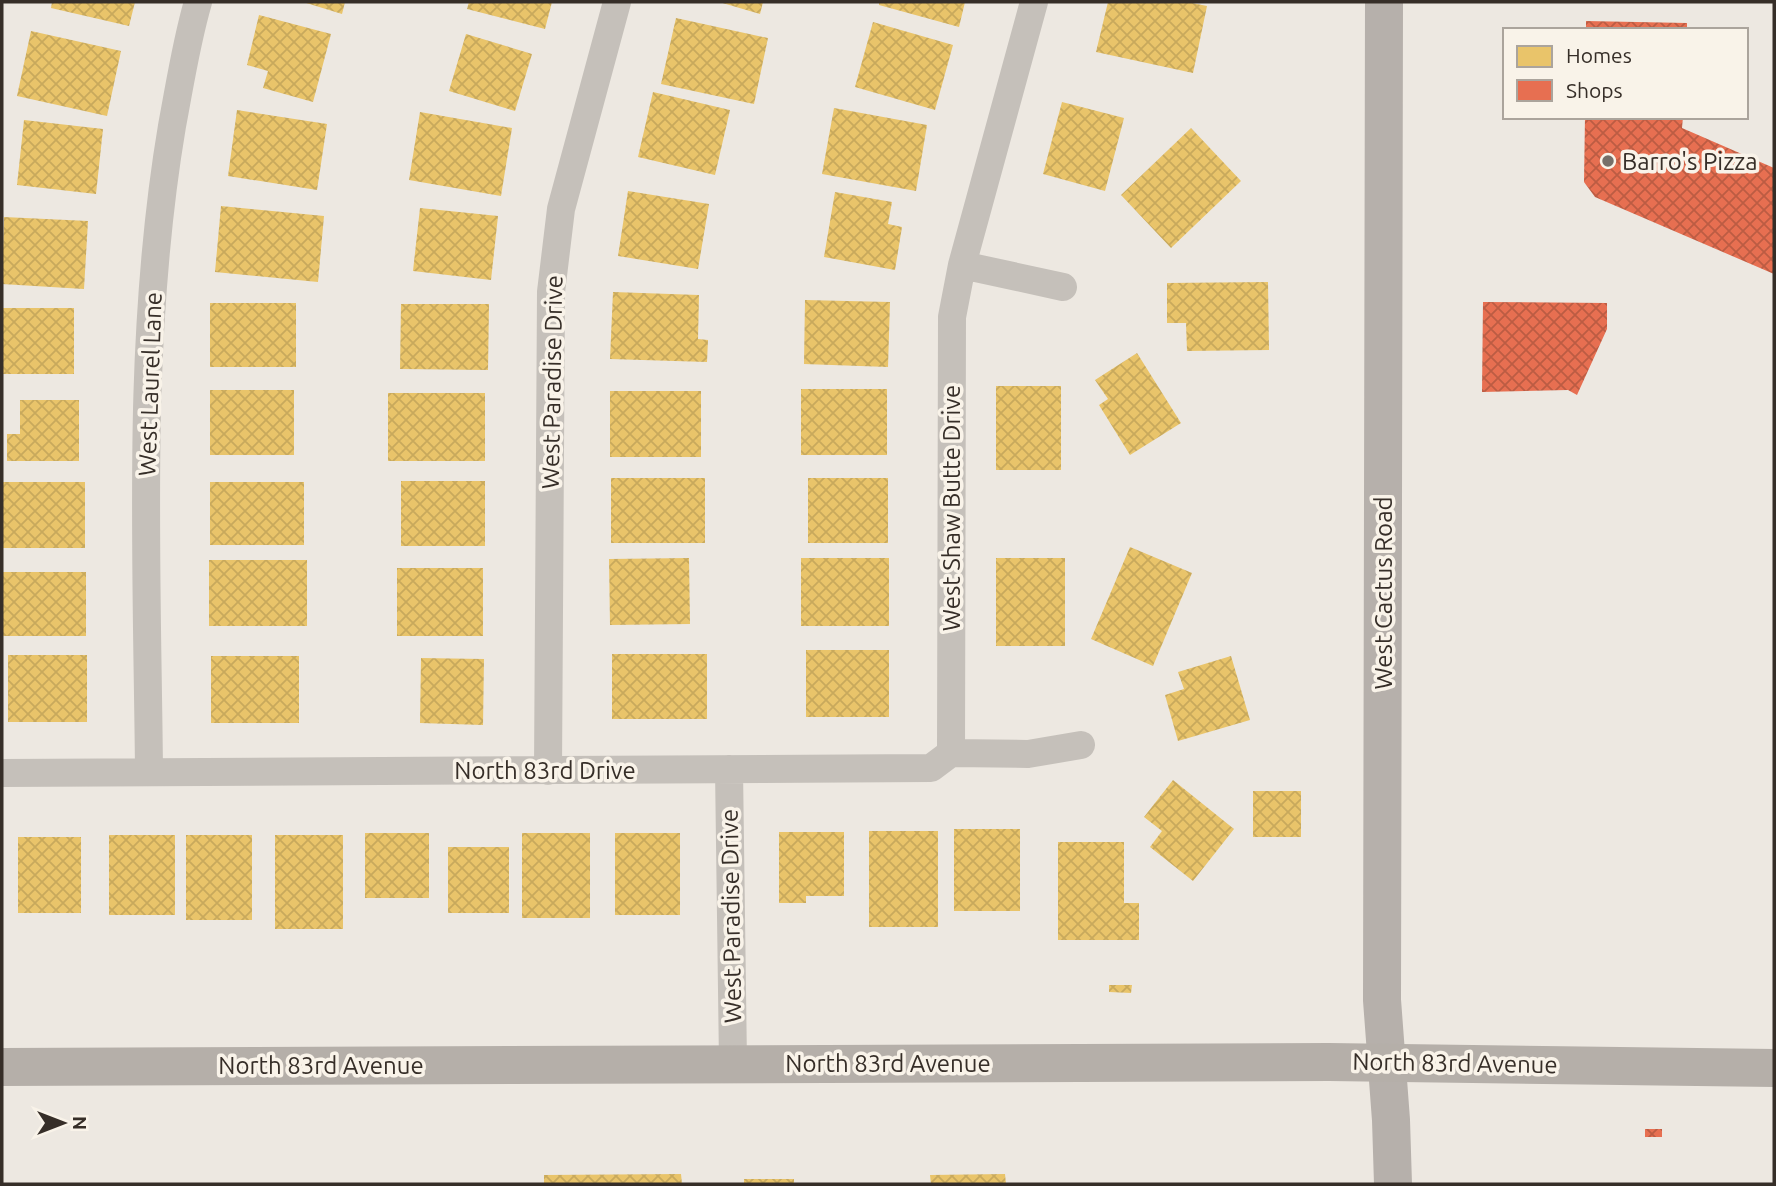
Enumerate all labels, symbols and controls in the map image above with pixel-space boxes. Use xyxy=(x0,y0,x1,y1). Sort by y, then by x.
legend xyxy=(1503,28,1748,119)
text: Homes xyxy=(1566,43,1632,67)
text: Shops xyxy=(1566,78,1623,102)
place label: Barro's Pizza xyxy=(1622,148,1758,175)
marker: Barro's Pizza xyxy=(1600,153,1616,169)
street label: West Paradise Drive xyxy=(537,275,567,489)
street label: West Laurel Lane xyxy=(133,291,167,477)
street label: West Shaw Butte Drive xyxy=(938,385,965,631)
street label: West Cactus Road xyxy=(1370,496,1397,690)
street label: North 83rd Drive xyxy=(454,757,636,784)
street label: West Paradise Drive xyxy=(716,809,746,1023)
street label: North 83rd Avenue xyxy=(1352,1048,1558,1078)
street label: North 83rd Avenue xyxy=(785,1050,991,1077)
street label: North 83rd Avenue xyxy=(218,1052,424,1079)
north arrow xyxy=(28,1088,98,1158)
text: N xyxy=(69,1116,91,1130)

